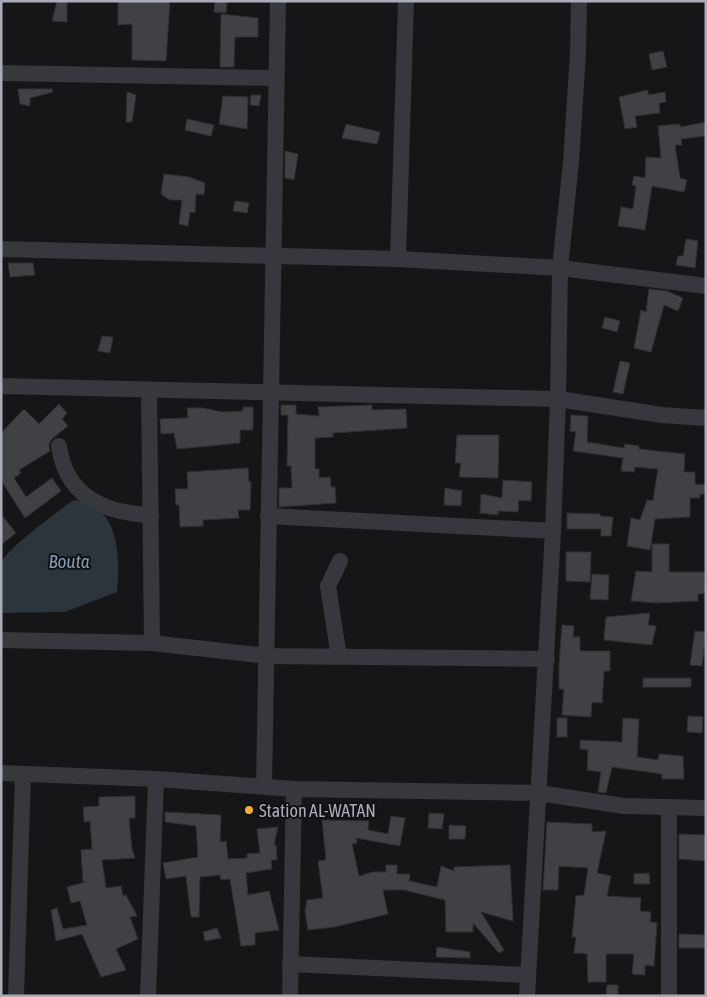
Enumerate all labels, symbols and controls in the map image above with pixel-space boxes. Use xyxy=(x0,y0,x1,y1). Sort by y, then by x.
water label: Bouta xyxy=(48,550,90,572)
place label: Station AL-WATAN xyxy=(259,800,376,821)
marker: Station AL-WATAN xyxy=(243,804,255,816)

